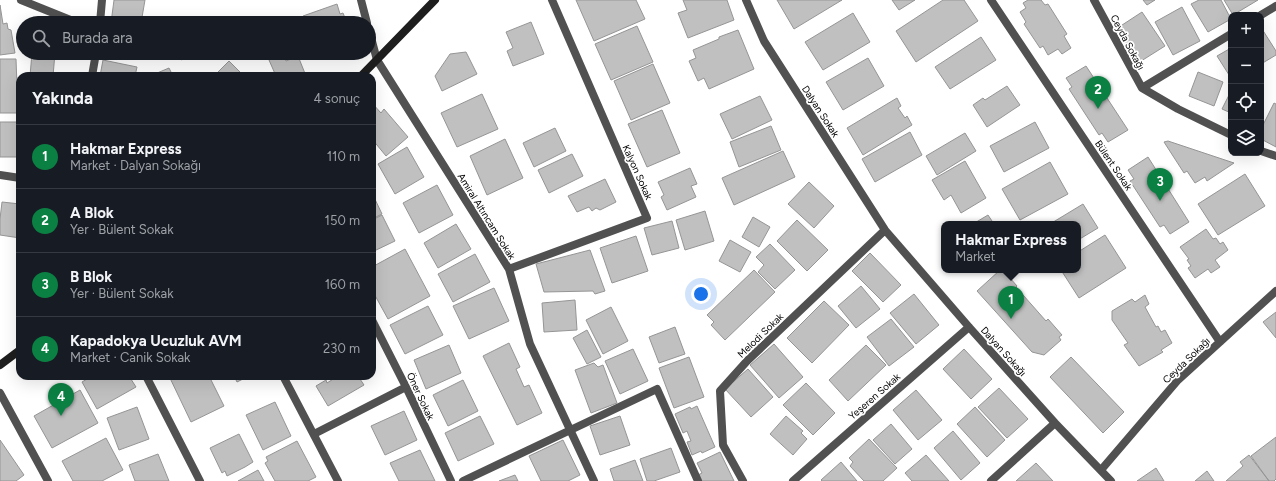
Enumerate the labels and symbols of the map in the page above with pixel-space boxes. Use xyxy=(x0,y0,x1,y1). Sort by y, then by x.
street label: Ceyda Sokağı xyxy=(1107,12,1148,72)
pin: 2 xyxy=(1085,76,1111,109)
street label: Dalyan Sokak xyxy=(799,83,842,140)
street label: Bülent Sokak xyxy=(1092,138,1135,193)
street label: Kalyon Sokak xyxy=(620,143,656,202)
pin: 3 xyxy=(1147,168,1173,201)
street label: Amiral Altıncam Sokak xyxy=(455,171,519,262)
your location xyxy=(691,284,711,304)
pin: 1 xyxy=(998,286,1024,319)
street label: Melodi Sokak xyxy=(735,310,786,361)
street label: Dalyan Sokağı xyxy=(978,324,1029,379)
street label: Ceyda Sokağı xyxy=(1160,334,1213,386)
street label: Öner Sokak xyxy=(404,370,437,422)
street label: Yeşeren Sokak xyxy=(846,370,903,422)
pin: 4 xyxy=(48,383,74,416)

